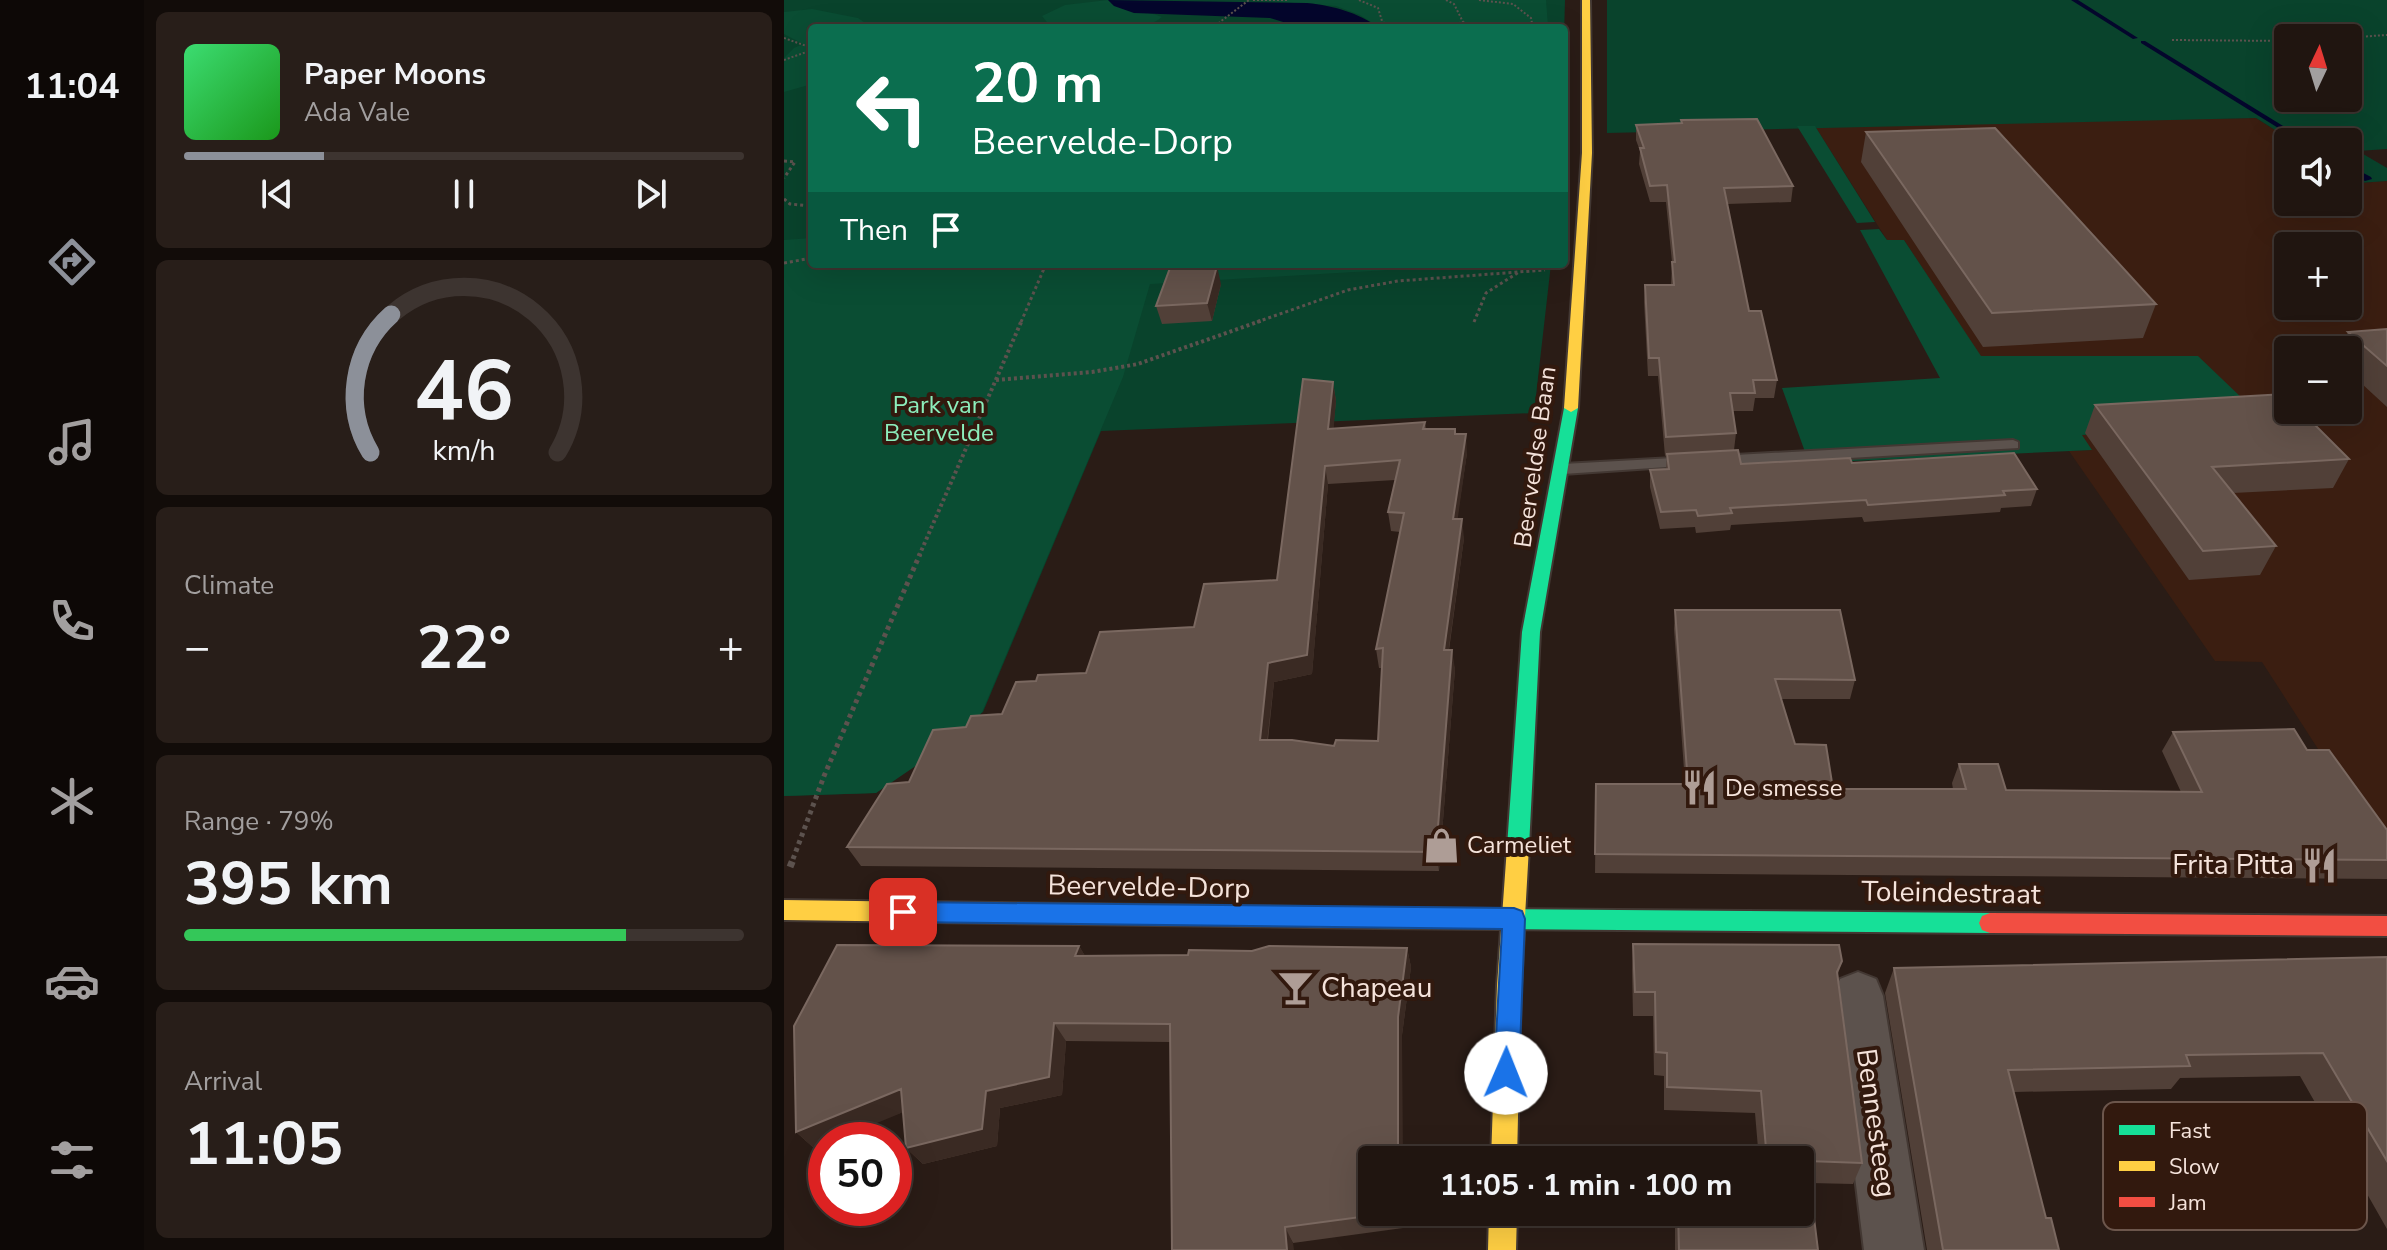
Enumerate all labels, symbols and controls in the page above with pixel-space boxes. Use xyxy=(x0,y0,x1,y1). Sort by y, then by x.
north arrow xyxy=(2274,24,2362,112)
map controls xyxy=(2274,24,2362,424)
text: 20 m xyxy=(972,45,1103,122)
text: Paper Moons xyxy=(304,54,486,95)
icon: left xyxy=(840,56,944,160)
text: 11:04 xyxy=(24,62,120,111)
text: Ada Vale xyxy=(304,95,410,130)
text: Beervelde-Dorp xyxy=(972,118,1233,167)
button: sound xyxy=(2274,128,2362,216)
icon: previous xyxy=(255,172,299,216)
icon: pause xyxy=(442,172,486,216)
icon: next xyxy=(629,172,673,216)
icon: arrive xyxy=(924,208,968,252)
text: Then xyxy=(840,210,908,251)
button: + xyxy=(2274,232,2362,320)
icon: directions xyxy=(44,234,100,290)
text: 46 xyxy=(414,335,514,448)
button: − xyxy=(2274,336,2362,424)
street label: Beerveldse Baan xyxy=(1506,364,1564,550)
park label: Park van Beervelde xyxy=(884,389,994,449)
icon: music xyxy=(44,414,100,470)
text: km/h xyxy=(433,432,495,471)
text: Climate xyxy=(184,568,274,603)
icon: phone xyxy=(44,593,100,649)
text: 22° xyxy=(417,607,511,689)
text: − xyxy=(184,618,210,678)
text: + xyxy=(718,618,744,678)
restaurant icon: De smesse xyxy=(1680,769,1718,807)
place label: De smesse xyxy=(1725,772,1842,804)
icon: climate xyxy=(44,773,100,829)
text: Range · 79% xyxy=(184,804,334,839)
shop icon: Carmeliet xyxy=(1422,826,1460,864)
place label: Carmeliet xyxy=(1467,829,1572,861)
text: 395 km xyxy=(184,843,393,925)
place label: Frita Pitta xyxy=(2172,846,2294,884)
restaurant icon: Frita Pitta xyxy=(2301,846,2339,884)
street label: Beervelde-Dorp xyxy=(1047,866,1251,908)
street label: Toleindestraat xyxy=(1861,872,2041,914)
pin xyxy=(869,878,937,946)
icon: arrive xyxy=(881,890,925,934)
icon: car xyxy=(44,953,100,1009)
bar icon: Chapeau xyxy=(1276,969,1314,1007)
place label: Chapeau xyxy=(1321,969,1432,1007)
position arrow xyxy=(1464,1031,1548,1115)
street label: Bennesteeg xyxy=(1847,1046,1905,1200)
text: Arrival xyxy=(184,1064,262,1099)
legend xyxy=(2103,1102,2367,1230)
text: 11:05 xyxy=(184,1103,343,1185)
text: Fast xyxy=(2169,1116,2211,1146)
speed limit sign: 50 xyxy=(808,1122,912,1226)
icon: filters xyxy=(44,1132,100,1188)
text: Slow xyxy=(2169,1152,2220,1182)
text: 11:05 · 1 min · 100 m xyxy=(1440,1165,1732,1206)
text: Jam xyxy=(2168,1188,2207,1218)

